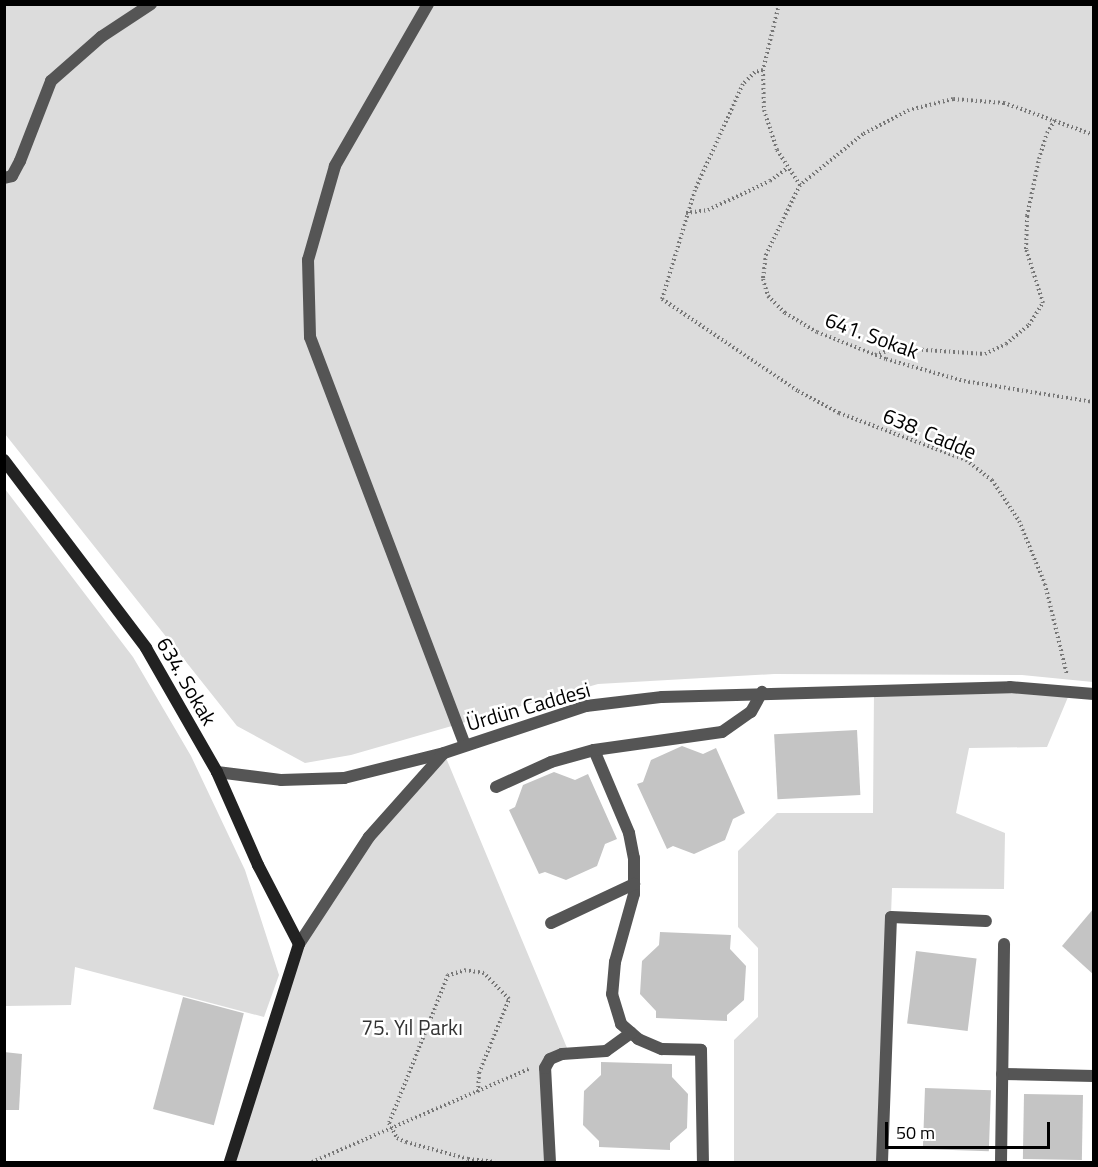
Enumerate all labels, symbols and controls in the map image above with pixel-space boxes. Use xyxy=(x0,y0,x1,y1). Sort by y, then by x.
street label: 641. Sokak xyxy=(822,306,922,364)
street label: 638. Cadde xyxy=(879,402,981,464)
street label: 634. Sokak xyxy=(152,632,222,730)
street label: Ürdün Caddesi xyxy=(463,676,593,736)
park label: 75. Yıl Parkı xyxy=(361,1014,463,1040)
scale bar xyxy=(888,1110,1053,1148)
text: 50 m xyxy=(896,1119,935,1146)

